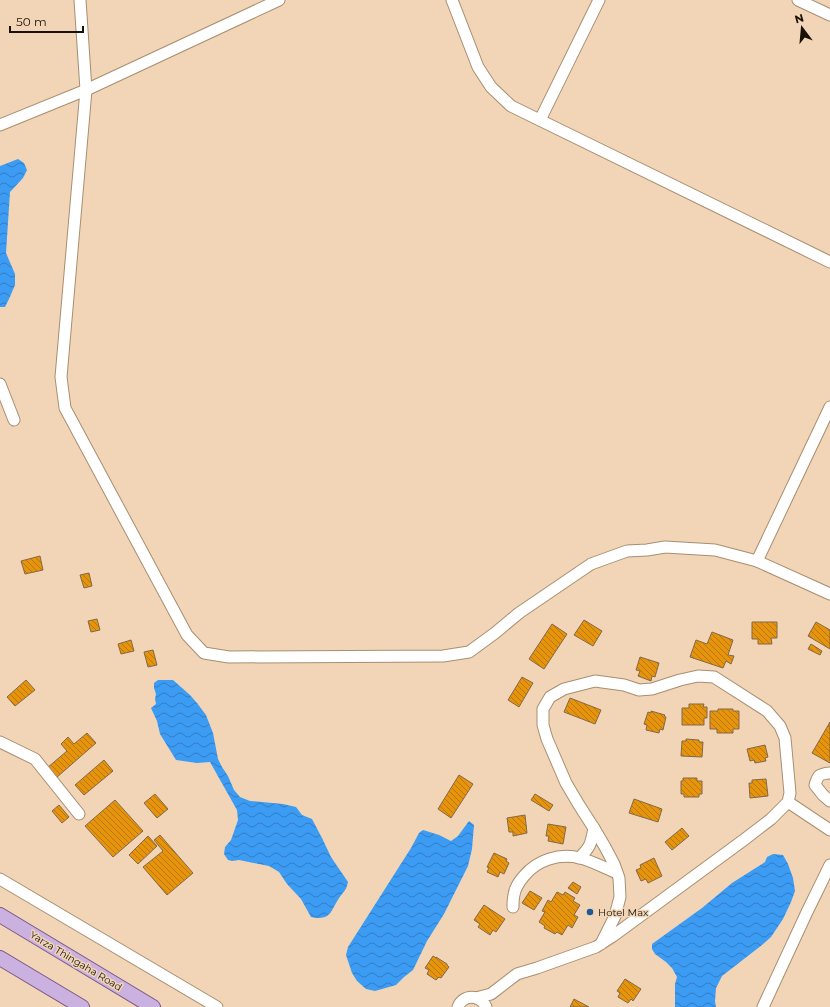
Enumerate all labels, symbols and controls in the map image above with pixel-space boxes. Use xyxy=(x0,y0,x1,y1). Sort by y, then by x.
scale bar xyxy=(10,8,83,34)
north arrow xyxy=(782,8,822,48)
text: N xyxy=(793,10,805,26)
text: 50 m xyxy=(16,14,47,29)
place label: Hotel Max xyxy=(598,906,649,919)
marker: Hotel Max xyxy=(585,907,595,917)
street label: Yarza Thingaha Road xyxy=(27,928,125,994)

